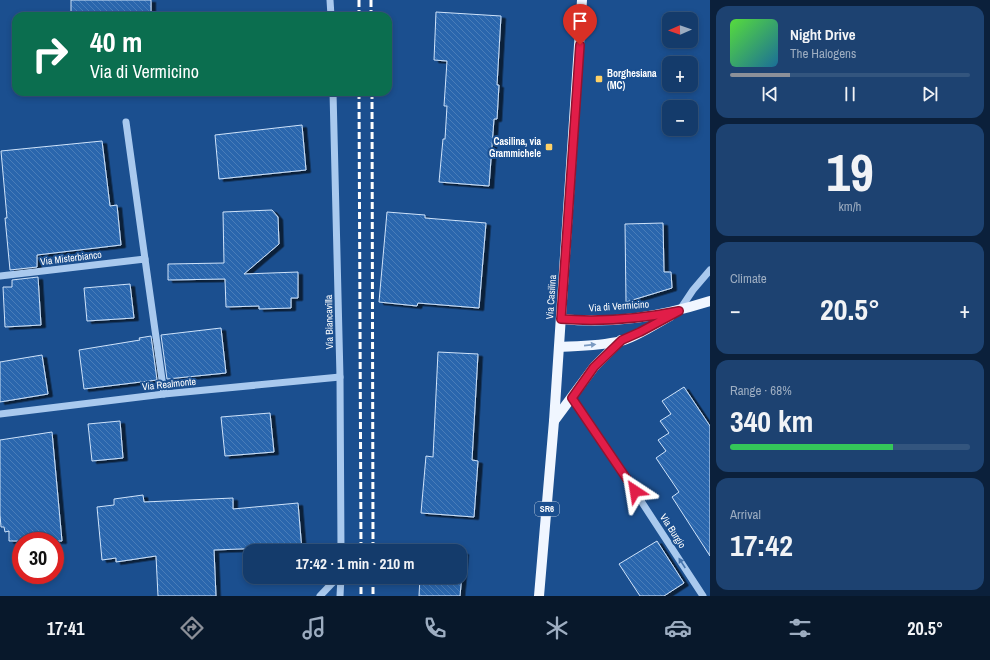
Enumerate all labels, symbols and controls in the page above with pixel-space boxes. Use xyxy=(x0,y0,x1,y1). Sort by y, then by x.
pin xyxy=(563,4,597,45)
icon: arrive xyxy=(569,10,591,32)
north arrow xyxy=(662,12,698,48)
map controls xyxy=(662,12,698,136)
text: 40 m xyxy=(90,23,142,61)
text: Night Drive xyxy=(790,24,856,45)
icon: right xyxy=(24,28,76,80)
text: The Halogens xyxy=(790,45,856,62)
button: + xyxy=(662,56,698,92)
text: Via di Vermicino xyxy=(90,59,199,84)
place label: Borghesiana (MC) xyxy=(607,67,657,92)
marker: Borghesiana (MC) xyxy=(594,74,604,84)
icon: previous xyxy=(759,83,781,105)
icon: pause xyxy=(839,83,861,105)
icon: next xyxy=(919,83,941,105)
button: − xyxy=(662,100,698,136)
place label: Casilina, via Grammichele xyxy=(489,135,541,160)
text: 19 xyxy=(826,137,874,207)
marker: Casilina, via Grammichele xyxy=(544,142,554,152)
text: km/h xyxy=(838,198,862,215)
street label: Via Misterbianco xyxy=(40,248,103,268)
text: Climate xyxy=(730,270,767,287)
street label: Via Casilina xyxy=(543,274,559,320)
text: 20.5° xyxy=(820,289,880,329)
street label: Via Biancavilla xyxy=(322,294,336,349)
text: − xyxy=(730,295,741,325)
text: + xyxy=(959,295,970,325)
street label: Via di Vermicino xyxy=(588,297,650,315)
one-way arrow xyxy=(584,342,597,349)
street label: Via Realmonte xyxy=(141,375,197,393)
text: Range · 68% xyxy=(730,382,792,399)
text: 340 km xyxy=(730,401,813,441)
position arrow xyxy=(614,470,656,512)
road number: SR6 xyxy=(535,502,559,516)
text: Arrival xyxy=(730,506,761,523)
street label: Via Burgio xyxy=(657,511,689,551)
text: 17:42 xyxy=(730,525,793,565)
speed limit sign: 30 xyxy=(12,532,64,584)
text: 17:42 · 1 min · 210 m xyxy=(296,553,414,574)
one-way arrow xyxy=(678,558,686,568)
icon: directions xyxy=(178,614,206,642)
icon: music xyxy=(300,614,328,642)
icon: phone xyxy=(421,614,449,642)
icon: climate xyxy=(543,614,571,642)
icon: car xyxy=(664,614,692,642)
icon: filters xyxy=(786,614,814,642)
text: 17:41 xyxy=(47,616,85,641)
text: 20.5° xyxy=(907,616,943,641)

